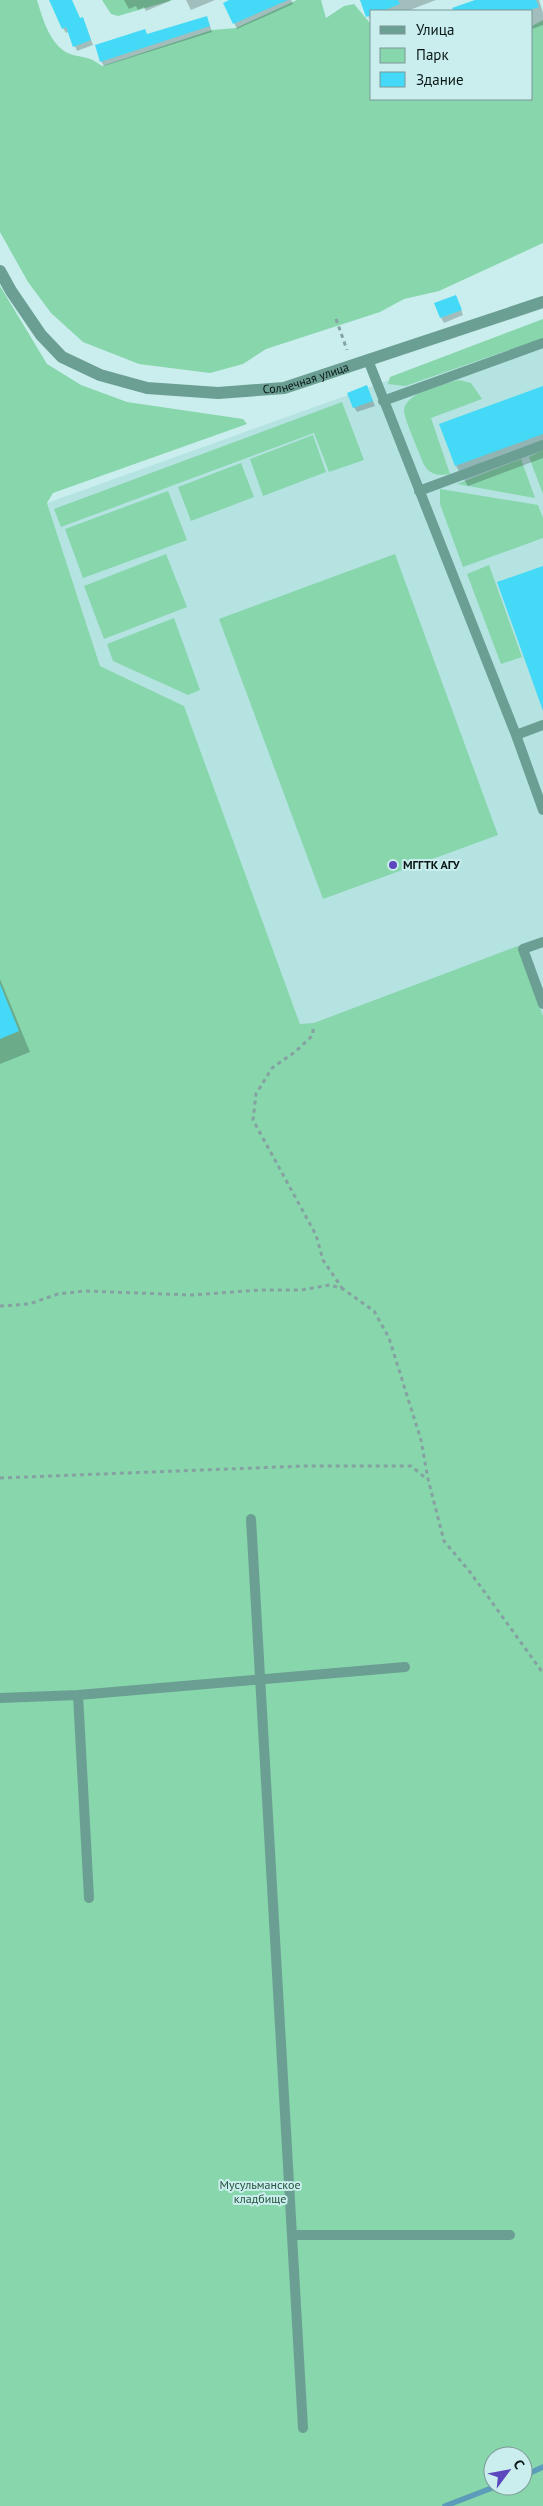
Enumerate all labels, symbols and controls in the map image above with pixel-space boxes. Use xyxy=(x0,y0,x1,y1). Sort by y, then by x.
legend xyxy=(370,10,533,100)
text: Улица xyxy=(416,20,454,39)
text: Парк xyxy=(416,45,449,64)
text: Здание xyxy=(416,70,464,89)
street label: Солнечная улица xyxy=(262,359,351,397)
place label: МГГТК АГУ xyxy=(403,857,460,872)
marker: МГГТК АГУ xyxy=(387,859,399,871)
park label: Мусульманское кладбище xyxy=(219,2177,301,2206)
north arrow xyxy=(483,2446,533,2496)
text: С xyxy=(509,2456,529,2472)

